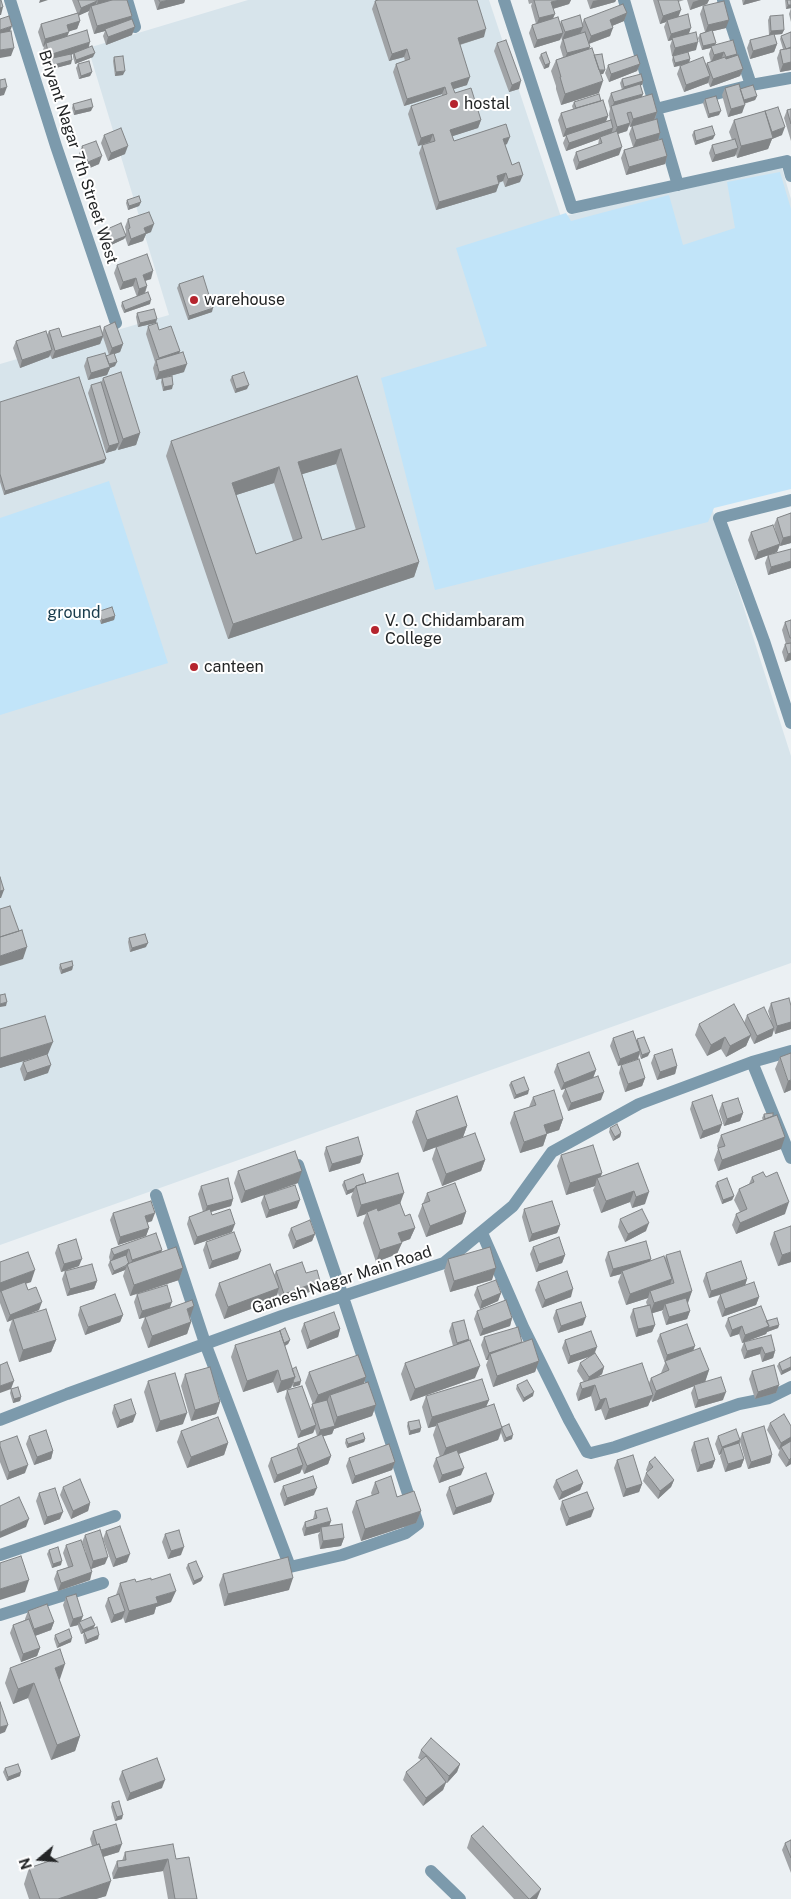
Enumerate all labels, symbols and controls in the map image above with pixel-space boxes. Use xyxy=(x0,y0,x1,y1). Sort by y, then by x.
street label: Briyant Nagar 7th Street West xyxy=(34,48,122,266)
place label: hostal xyxy=(464,94,510,114)
marker: hostal xyxy=(448,98,460,110)
place label: warehouse xyxy=(204,290,285,310)
marker: warehouse xyxy=(188,294,200,306)
park label: ground xyxy=(47,603,101,623)
place label: V. O. Chidambaram College xyxy=(385,611,525,649)
marker: V. O. Chidambaram College xyxy=(369,624,381,636)
place label: canteen xyxy=(204,657,264,677)
marker: canteen xyxy=(188,661,200,673)
street label: Ganesh Nagar Main Road xyxy=(250,1242,434,1318)
north arrow xyxy=(15,1834,65,1884)
text: N xyxy=(16,1856,35,1871)

